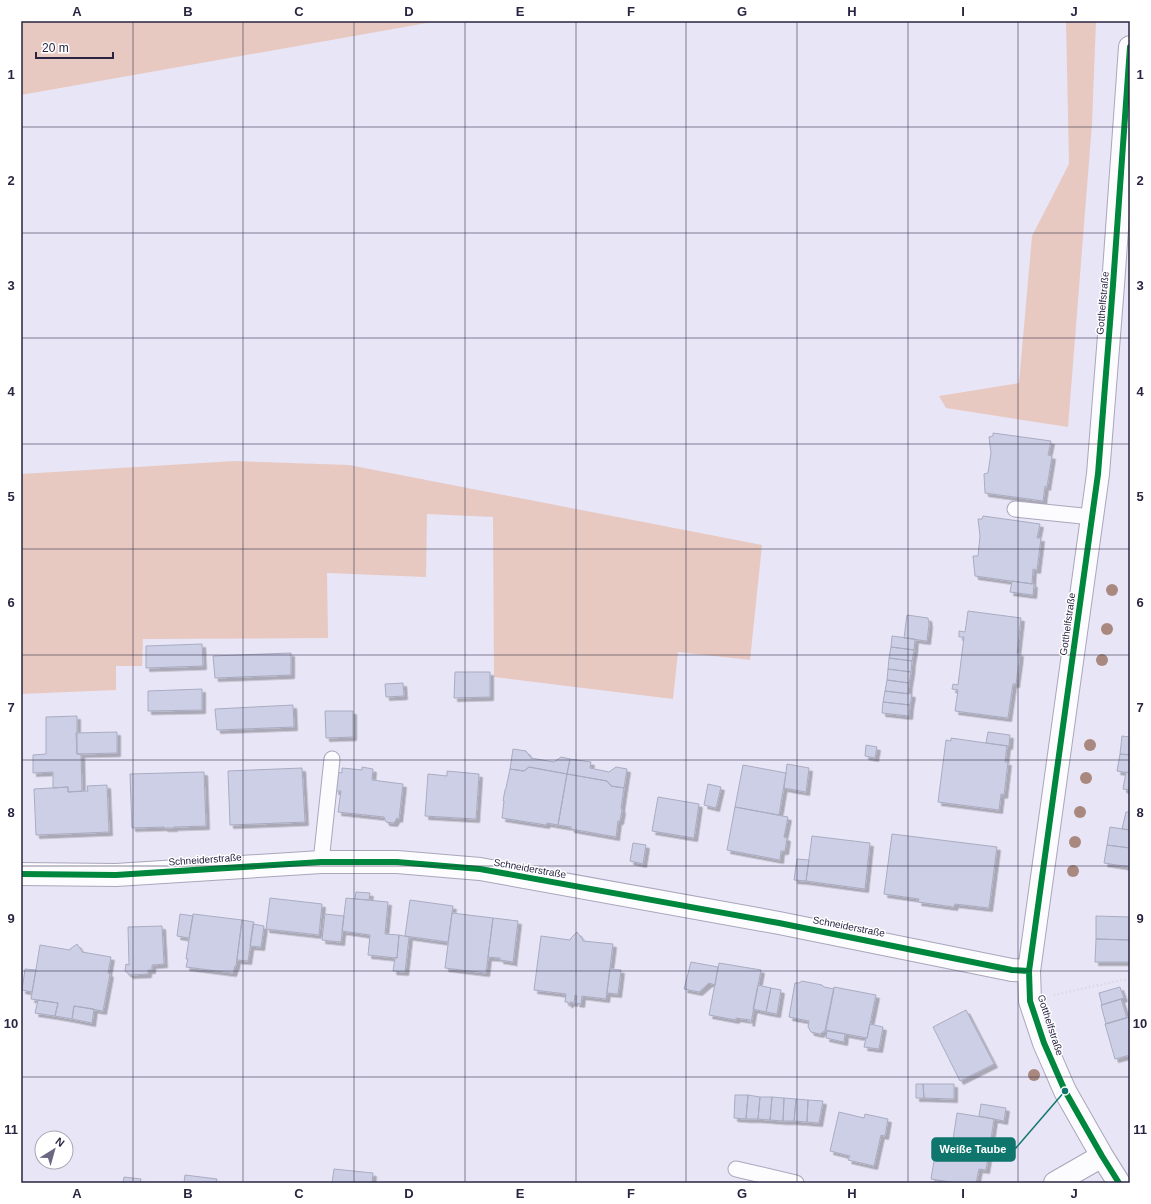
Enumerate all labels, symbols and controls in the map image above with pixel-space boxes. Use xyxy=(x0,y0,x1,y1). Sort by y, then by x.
text: A xyxy=(72,4,82,19)
text: B xyxy=(183,4,193,19)
text: C xyxy=(294,4,304,19)
text: D xyxy=(404,4,414,19)
text: E xyxy=(516,4,525,19)
text: F xyxy=(627,4,635,19)
text: G xyxy=(737,4,747,19)
text: H xyxy=(847,4,857,19)
text: I xyxy=(961,4,965,19)
text: J xyxy=(1070,4,1078,19)
scale bar xyxy=(36,34,113,60)
text: 20 m xyxy=(42,41,69,55)
text: 1 xyxy=(7,67,15,82)
text: 1 xyxy=(1136,67,1144,82)
text: 2 xyxy=(7,173,15,188)
text: 2 xyxy=(1136,173,1144,188)
street label: Gotthelfstraße xyxy=(1094,271,1111,335)
text: 3 xyxy=(7,278,15,293)
text: 3 xyxy=(1136,278,1144,293)
text: 4 xyxy=(7,384,15,399)
text: 4 xyxy=(1136,384,1144,399)
text: 5 xyxy=(7,489,15,504)
text: 5 xyxy=(1136,489,1144,504)
street label: Gotthelfstraße xyxy=(1058,591,1077,656)
text: 6 xyxy=(7,595,15,610)
text: 6 xyxy=(1136,595,1144,610)
text: 7 xyxy=(7,700,15,715)
text: 7 xyxy=(1136,700,1144,715)
text: 8 xyxy=(7,805,15,820)
text: 8 xyxy=(1136,805,1144,820)
street label: Schneiderstraße xyxy=(168,851,242,868)
street label: Schneiderstraße xyxy=(493,857,567,880)
text: 9 xyxy=(7,911,15,926)
text: 9 xyxy=(1136,911,1144,926)
street label: Schneiderstraße xyxy=(812,914,886,939)
street label: Gotthelfstraße xyxy=(1036,993,1066,1057)
text: 10 xyxy=(4,1016,18,1031)
text: 10 xyxy=(1133,1016,1147,1031)
text: 11 xyxy=(4,1122,18,1137)
text: 11 xyxy=(1133,1122,1147,1137)
north arrow xyxy=(34,1130,74,1170)
text: N xyxy=(53,1135,67,1149)
callout: Weiße Taube xyxy=(932,1138,1015,1161)
text: Weiße Taube xyxy=(940,1143,1006,1155)
text: A xyxy=(72,1186,82,1201)
text: B xyxy=(183,1186,193,1201)
text: C xyxy=(294,1186,304,1201)
text: D xyxy=(404,1186,414,1201)
text: E xyxy=(516,1186,525,1201)
text: F xyxy=(627,1186,635,1201)
text: G xyxy=(737,1186,747,1201)
text: H xyxy=(847,1186,857,1201)
text: I xyxy=(961,1186,965,1201)
text: J xyxy=(1070,1186,1078,1201)

